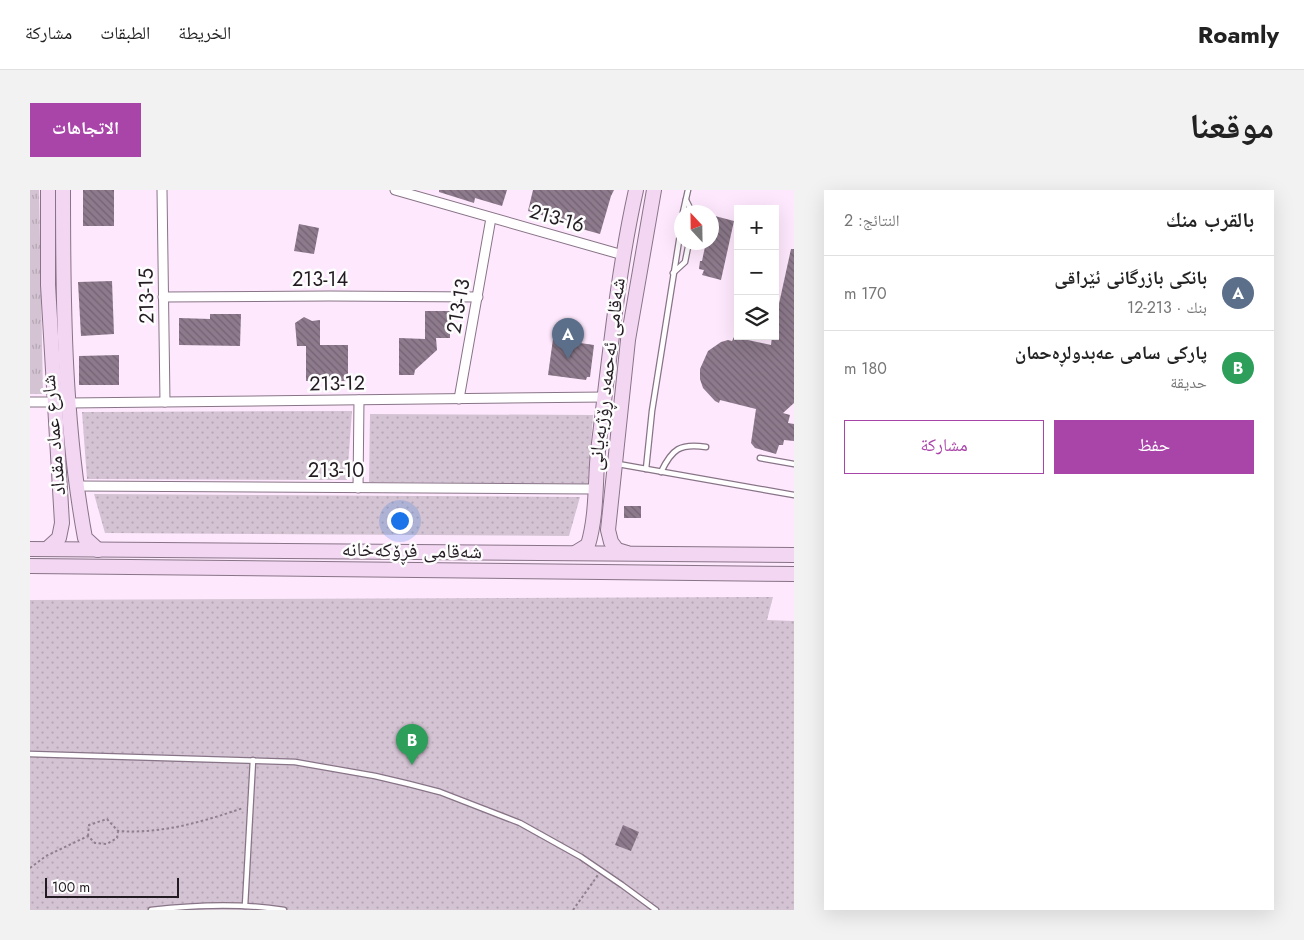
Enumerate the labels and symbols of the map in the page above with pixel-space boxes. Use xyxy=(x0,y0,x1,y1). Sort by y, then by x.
street label: 213-16 xyxy=(526,197,588,240)
north arrow xyxy=(674,205,719,250)
street label: 213-14 xyxy=(292,265,348,294)
street label: 213-15 xyxy=(132,268,161,324)
street label: 213-13 xyxy=(439,276,478,336)
street label: شەقامی ئەحمەد ڕۆژبەیانی xyxy=(580,276,634,472)
pin: A xyxy=(552,318,584,359)
street label: 213-12 xyxy=(309,369,365,398)
street label: شارع عماد مقداد xyxy=(34,373,73,497)
street label: 213-10 xyxy=(308,456,364,485)
your location xyxy=(387,508,413,534)
street label: شەقامی فڕۆکەخانە xyxy=(342,535,482,567)
pin: B xyxy=(396,724,428,765)
scale bar xyxy=(45,875,179,898)

